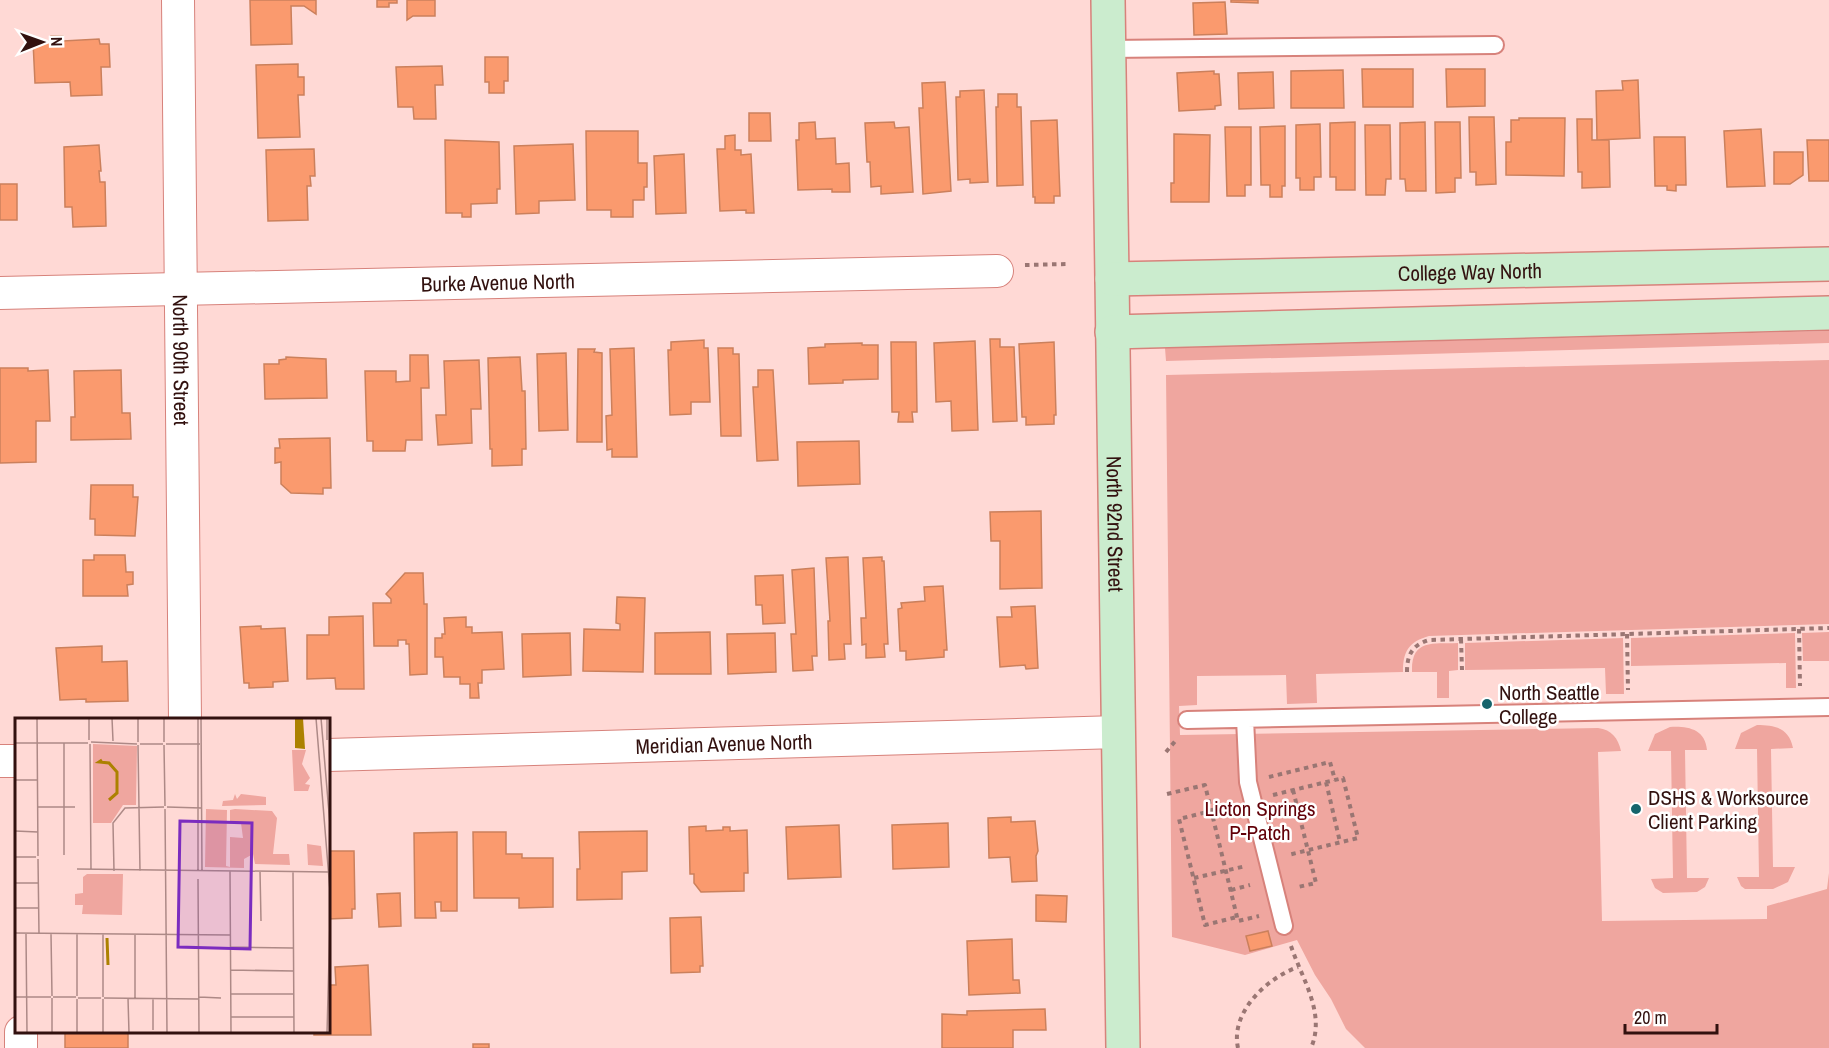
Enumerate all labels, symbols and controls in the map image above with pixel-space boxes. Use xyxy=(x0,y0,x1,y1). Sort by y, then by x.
north arrow xyxy=(12,12,72,72)
text: N xyxy=(46,37,68,47)
street label: College Way North xyxy=(1398,256,1542,288)
street label: Burke Avenue North xyxy=(421,266,575,298)
street label: North 90th Street xyxy=(166,294,197,426)
street label: North 92nd Street xyxy=(1100,456,1131,592)
place label: North Seattle College xyxy=(1499,678,1600,731)
marker: North Seattle College xyxy=(1480,697,1494,711)
inset map xyxy=(15,718,330,1033)
street label: Meridian Avenue North xyxy=(635,726,813,761)
place label: DSHS & Worksource Client Parking xyxy=(1648,783,1808,836)
park label: Licton Springs P-Patch xyxy=(1204,794,1316,847)
marker: DSHS & Worksource Client Parking xyxy=(1629,802,1643,816)
scale bar xyxy=(1625,997,1716,1035)
text: 20 m xyxy=(1634,1005,1667,1030)

